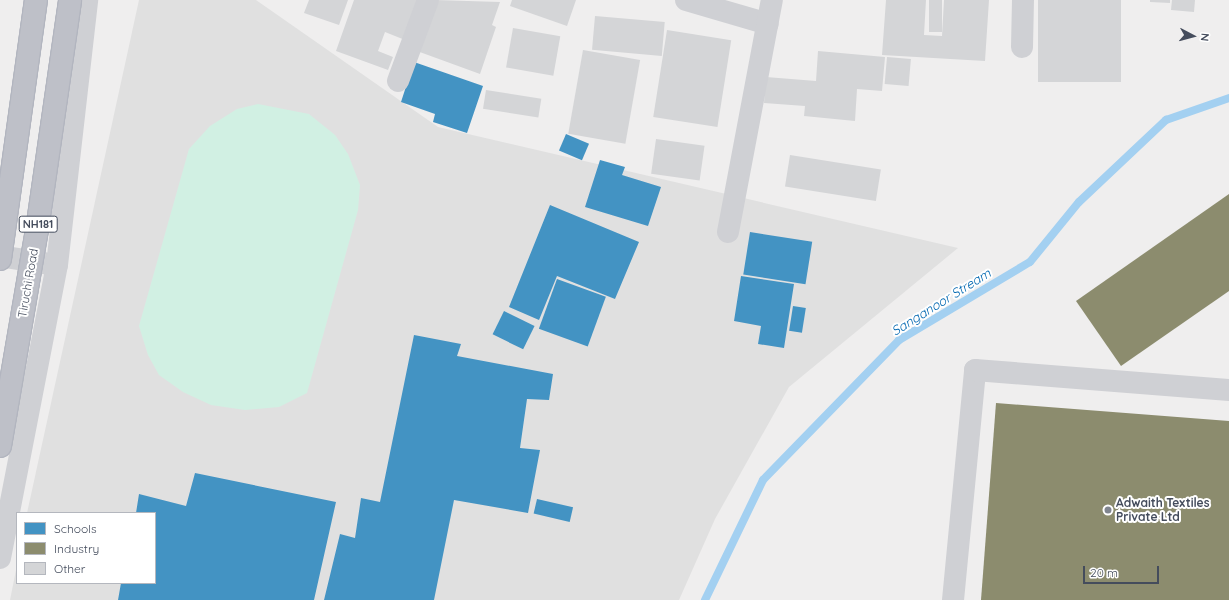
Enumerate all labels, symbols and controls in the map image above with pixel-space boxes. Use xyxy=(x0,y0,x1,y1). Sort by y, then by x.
north arrow xyxy=(1173,16,1213,56)
text: N xyxy=(1198,32,1212,42)
road number: NH181 xyxy=(18,215,58,233)
street label: Tiruchi Road xyxy=(15,247,41,319)
water label: Sanganoor Stream xyxy=(889,265,993,339)
place label: Adwaith Textiles Private Ltd xyxy=(1116,496,1209,524)
marker: Adwaith Textiles Private Ltd xyxy=(1103,505,1113,515)
legend xyxy=(16,512,156,584)
text: Schools xyxy=(54,521,97,536)
text: Industry xyxy=(54,541,99,556)
scale bar xyxy=(1085,558,1161,584)
text: Other xyxy=(54,561,85,576)
text: 20 m xyxy=(1090,565,1118,580)

